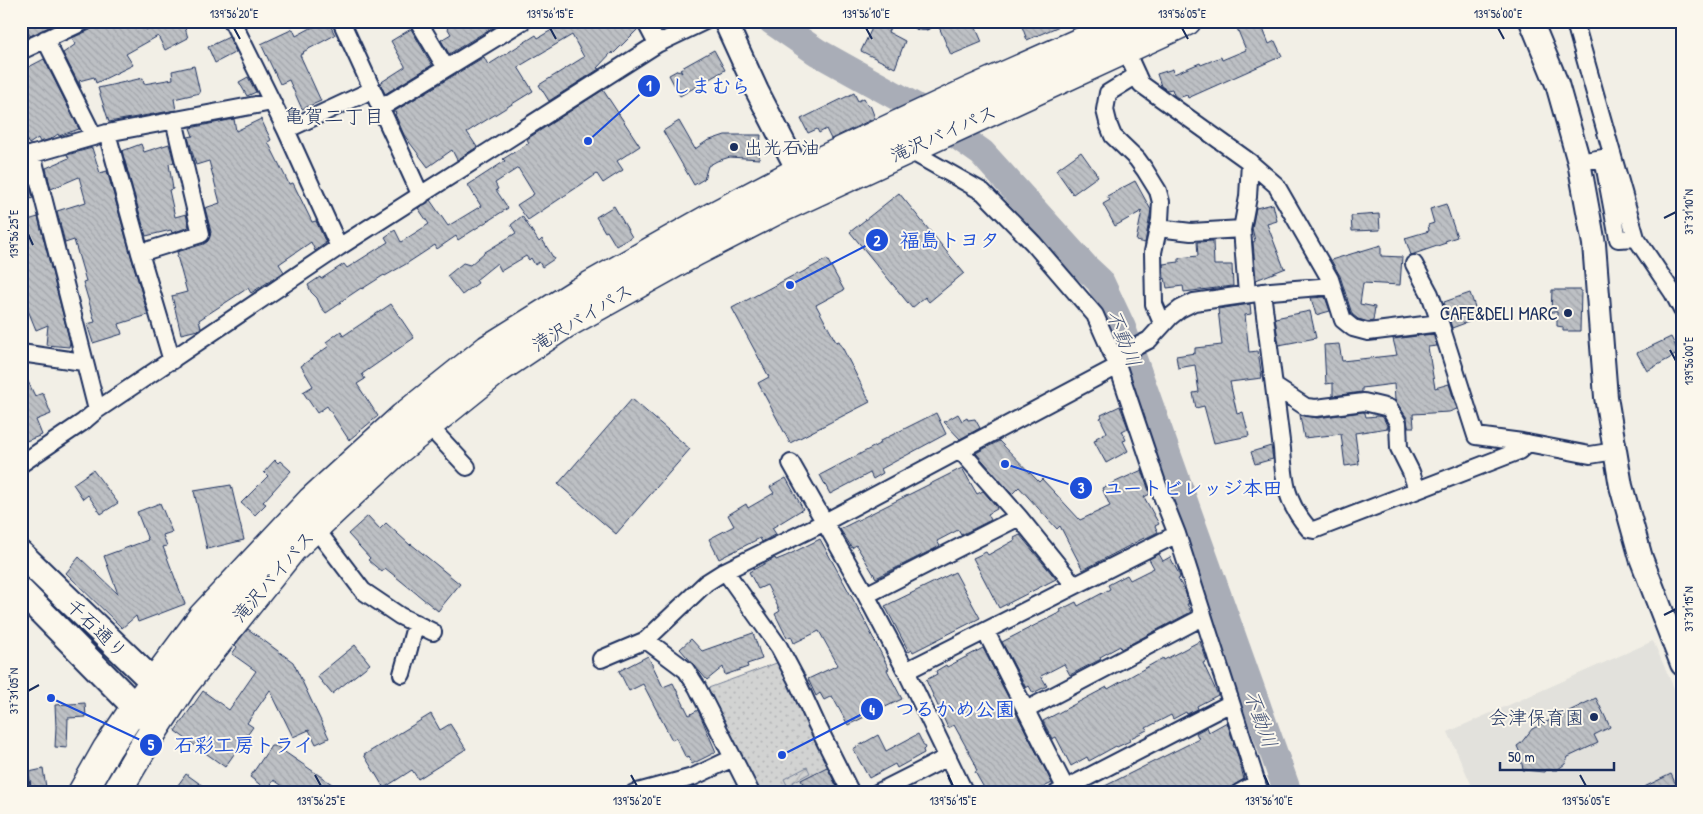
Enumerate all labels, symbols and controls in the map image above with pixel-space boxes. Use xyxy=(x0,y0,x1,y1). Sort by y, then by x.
text: 139°56'20"E xyxy=(210,5,259,22)
text: 139°56'15"E xyxy=(526,5,574,22)
text: 139°56'10"E xyxy=(842,5,890,22)
text: 139°56'05"E xyxy=(1158,5,1207,22)
text: 139°56'00"E xyxy=(1474,5,1523,22)
callout: しまむら xyxy=(636,68,761,103)
text: しまむら xyxy=(671,72,751,99)
text: 1 xyxy=(646,75,652,96)
street label: 滝沢バイパス xyxy=(886,98,1000,168)
district label: 亀賀二丁目 xyxy=(284,102,384,129)
place label: 出光石油 xyxy=(744,134,820,160)
marker: 出光石油 xyxy=(728,141,740,153)
text: 37°31'10"N xyxy=(1680,189,1697,235)
text: 139°56'25"E xyxy=(5,209,22,258)
callout: 福島トヨタ xyxy=(865,223,1010,258)
text: 福島トヨタ xyxy=(900,226,1000,253)
text: 2 xyxy=(873,230,881,251)
street label: 滝沢バイパス xyxy=(527,277,637,357)
place label: CAFE&DELI MARC xyxy=(1440,300,1558,326)
water label: 不動川 xyxy=(1101,305,1148,371)
marker: CAFE&DELI MARC xyxy=(1562,307,1574,319)
text: 139°56'00"E xyxy=(1680,336,1697,385)
callout: ユートビレッジ本田 xyxy=(1069,470,1293,505)
text: ユートビレッジ本田 xyxy=(1103,474,1283,501)
text: 3 xyxy=(1078,477,1085,498)
street label: 滝沢バイパス xyxy=(226,525,320,627)
text: 37°31'15"N xyxy=(1680,586,1697,632)
street label: 千石通り xyxy=(61,592,133,664)
text: 37°31'05"N xyxy=(5,668,22,714)
water label: 不動川 xyxy=(1239,686,1284,752)
callout: つるかめ公園 xyxy=(860,692,1025,727)
text: つるかめ公園 xyxy=(895,695,1015,722)
text: 4 xyxy=(869,699,875,720)
place label: 会津保育園 xyxy=(1489,704,1584,730)
marker: 会津保育園 xyxy=(1588,711,1600,723)
callout: 石彩工房トライ xyxy=(139,728,324,763)
text: 石彩工房トライ xyxy=(174,731,314,758)
text: 5 xyxy=(148,734,155,755)
scale bar xyxy=(1500,739,1614,771)
text: 50 m xyxy=(1508,746,1535,767)
text: 139°56'25"E xyxy=(297,792,346,809)
text: 139°56'20"E xyxy=(613,792,662,809)
text: 139°56'15"E xyxy=(929,792,977,809)
text: 139°56'10"E xyxy=(1245,792,1293,809)
text: 139°56'05"E xyxy=(1562,792,1611,809)

